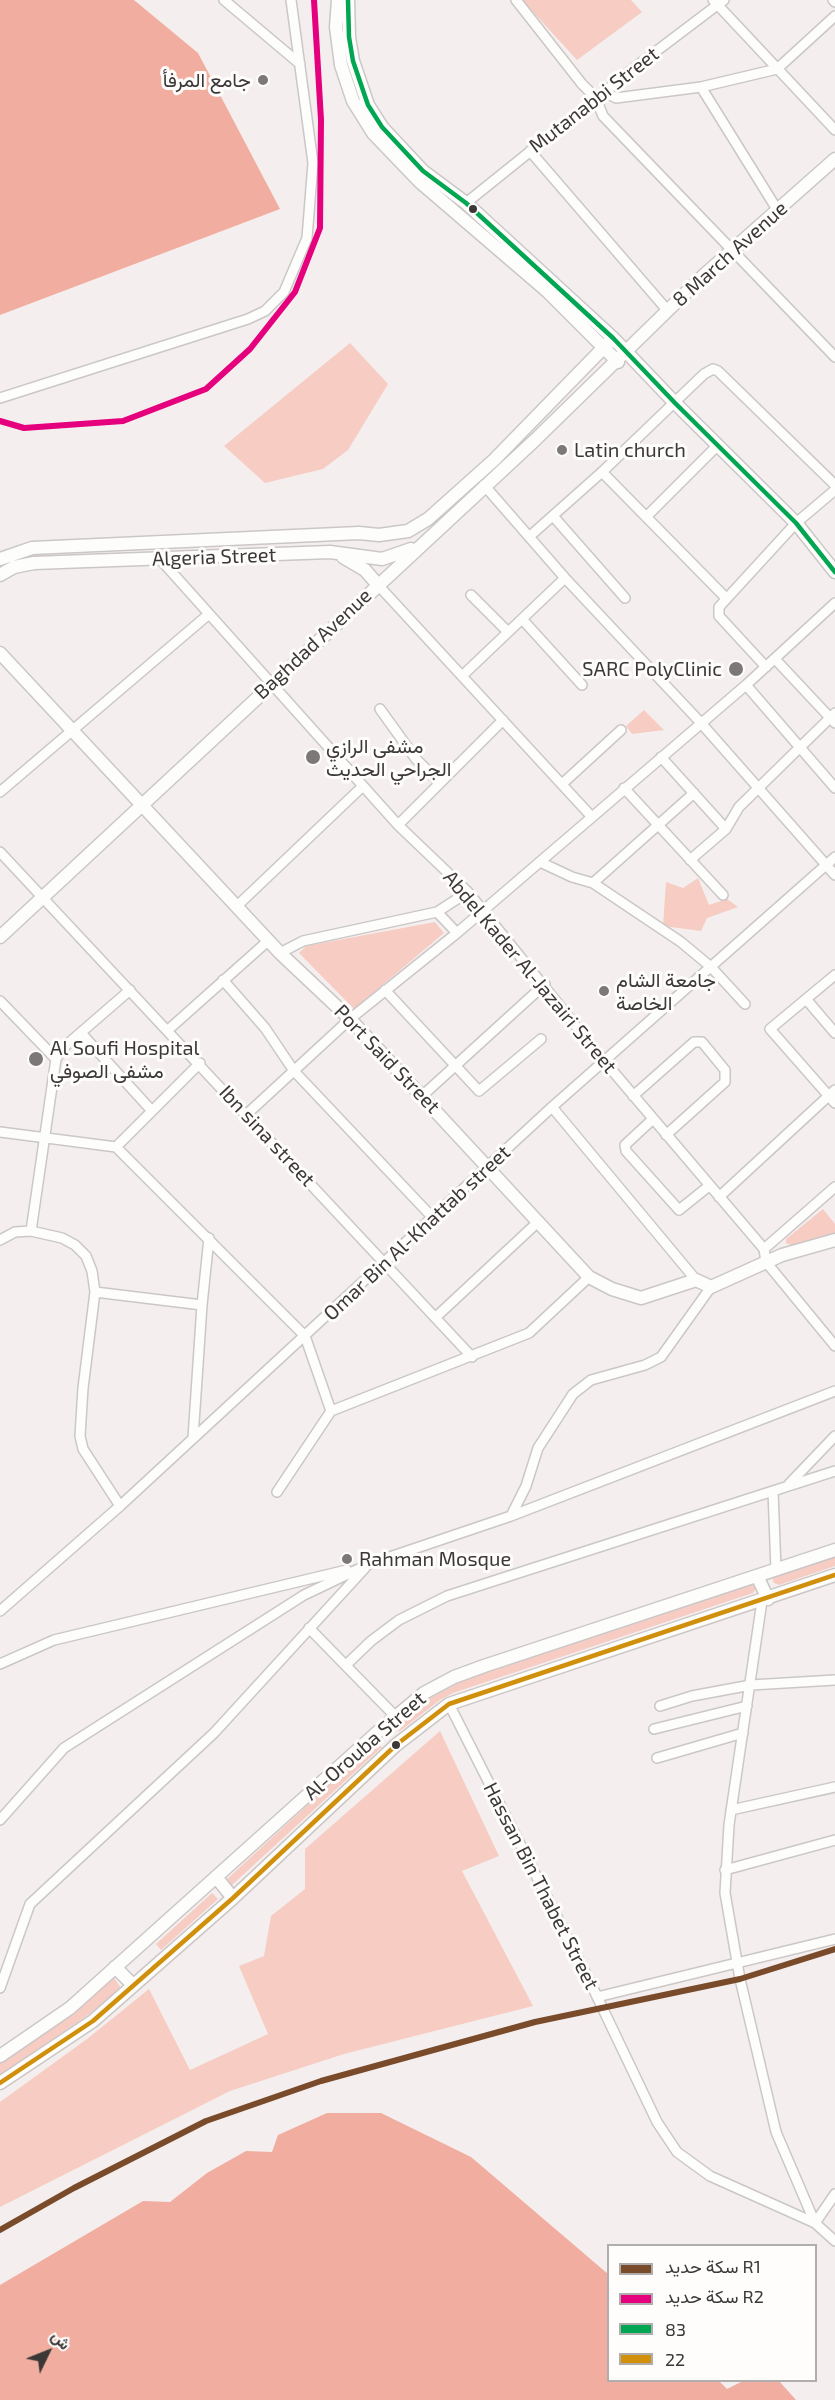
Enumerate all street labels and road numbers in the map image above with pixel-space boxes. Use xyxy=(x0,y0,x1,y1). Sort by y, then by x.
street label: Mutanabbi Street xyxy=(524,42,664,158)
street label: 8 March Avenue xyxy=(668,196,792,312)
street label: Algeria Street xyxy=(152,543,276,571)
street label: Baghdad Avenue xyxy=(249,584,377,704)
street label: Abdel Kader Al-Jazairi Street xyxy=(438,866,622,1078)
street label: Port Said Street xyxy=(329,1000,445,1118)
street label: Ibn sina street xyxy=(214,1080,320,1192)
street label: Omar Bin Al-Khattab street xyxy=(319,1140,515,1326)
street label: Al-Orouba Street xyxy=(299,1687,431,1805)
street label: Hassan Bin Thabet Street xyxy=(478,1778,604,1994)

